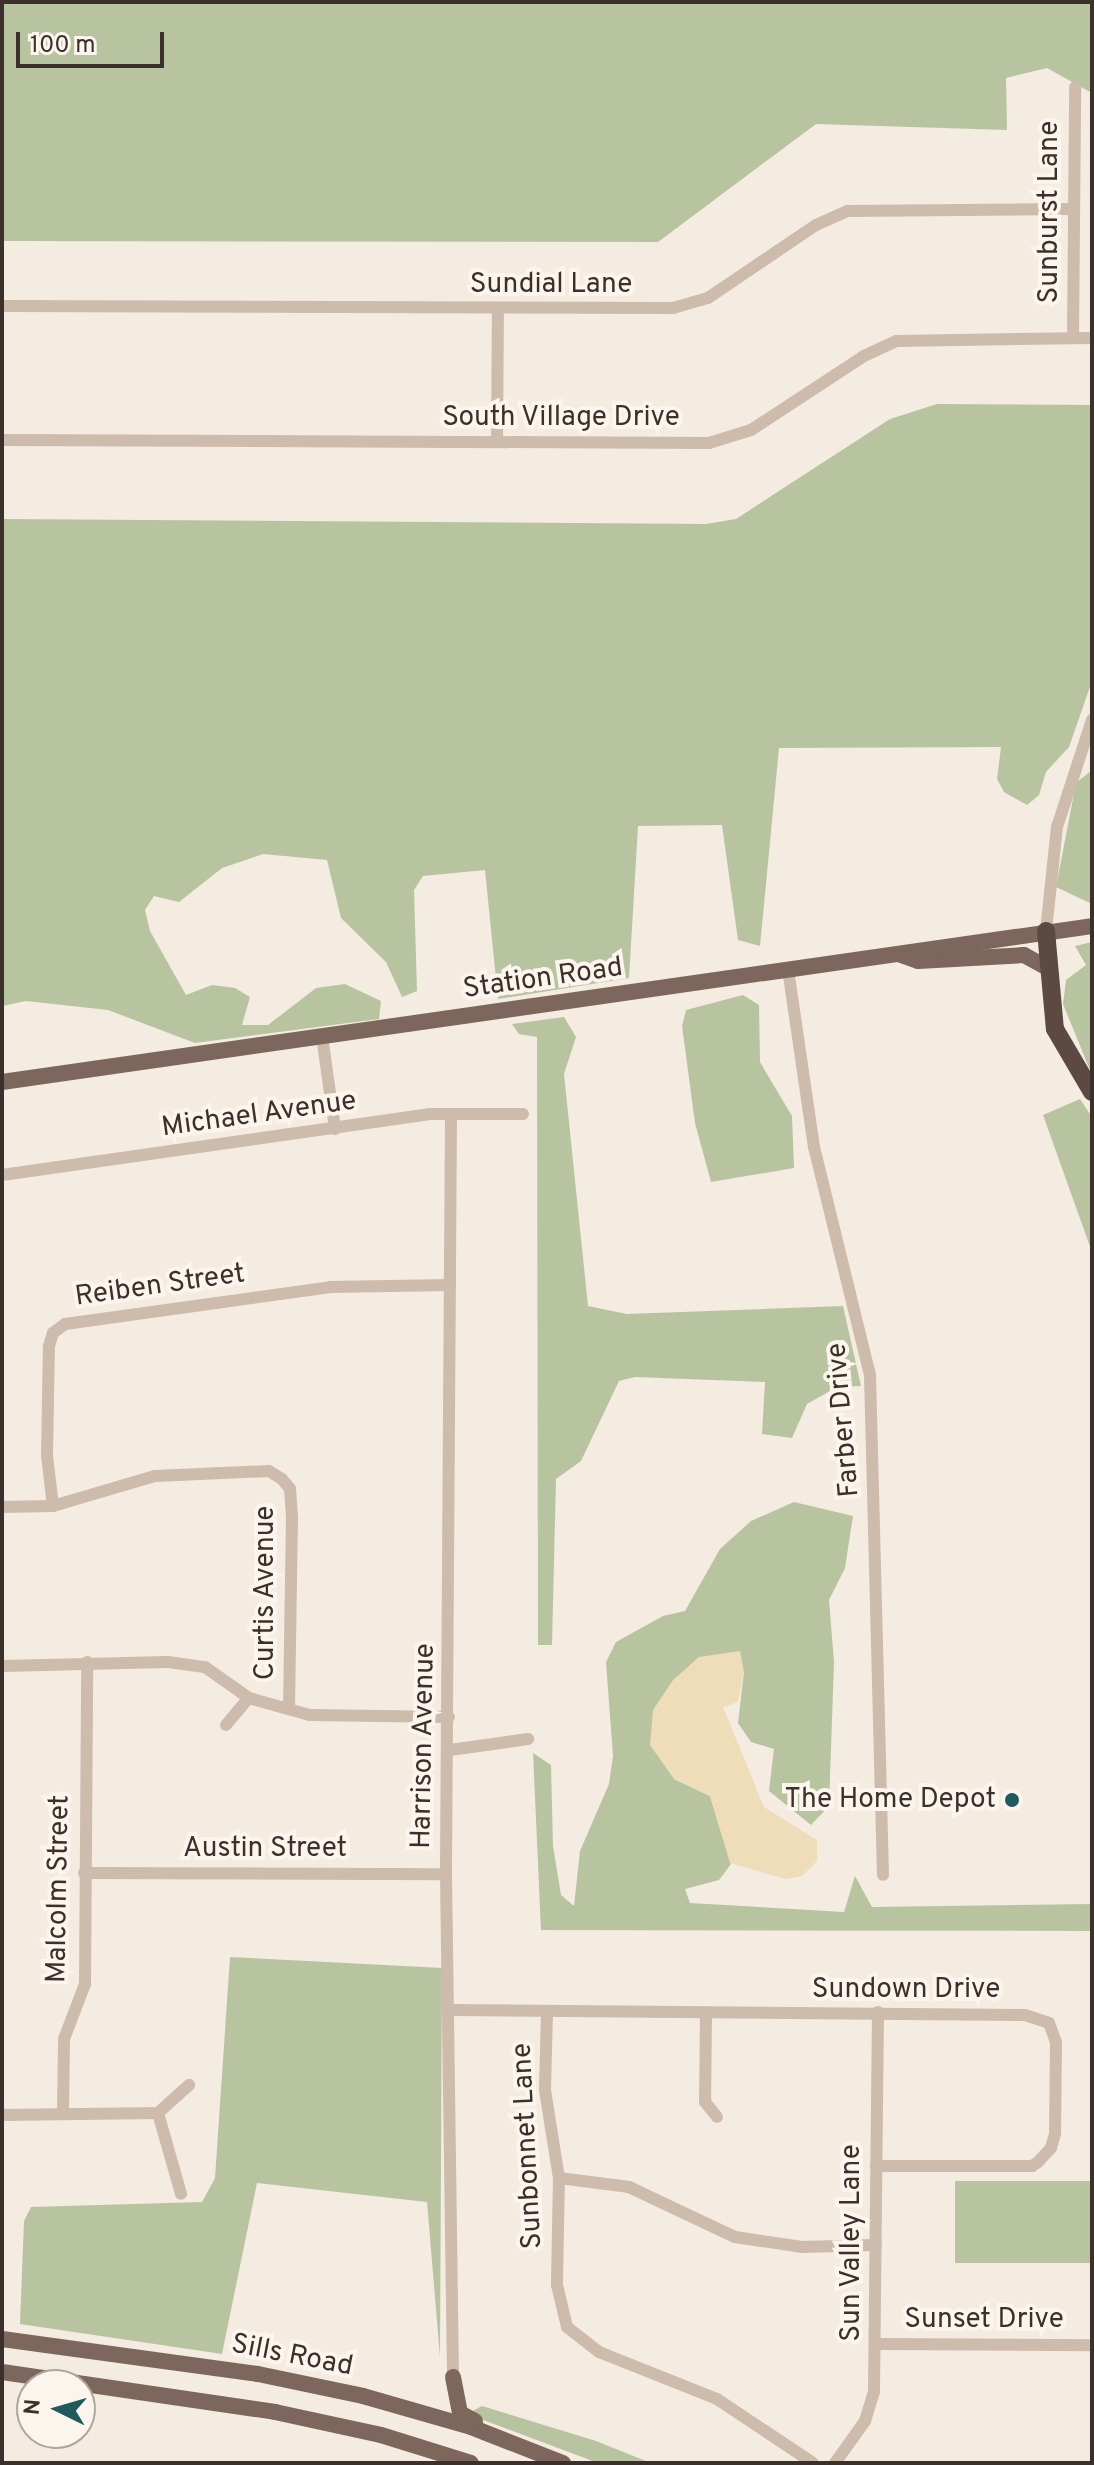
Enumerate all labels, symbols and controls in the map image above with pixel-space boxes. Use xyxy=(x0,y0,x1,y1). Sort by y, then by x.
scale bar xyxy=(20,16,168,66)
text: 100 m xyxy=(30,31,96,61)
street label: Sunburst Lane xyxy=(1033,121,1067,303)
street label: Sundial Lane xyxy=(470,268,632,302)
street label: South Village Drive xyxy=(442,401,680,435)
street label: Station Road xyxy=(461,951,625,1007)
street label: Michael Avenue xyxy=(159,1085,359,1145)
street label: Reiben Street xyxy=(73,1257,247,1315)
street label: Farber Drive xyxy=(821,1341,867,1499)
street label: Curtis Avenue xyxy=(249,1505,283,1681)
street label: Harrison Avenue xyxy=(405,1642,443,1850)
place label: The Home Depot xyxy=(785,1783,996,1817)
marker: The Home Depot xyxy=(1003,1791,1021,1809)
street label: Malcolm Street xyxy=(41,1795,77,1983)
street label: Austin Street xyxy=(183,1832,347,1866)
street label: Sundown Drive xyxy=(812,1973,1000,2007)
street label: Sunbonnet Lane xyxy=(506,2042,550,2250)
street label: Sun Valley Lane xyxy=(835,2144,869,2342)
street label: Sunset Drive xyxy=(904,2303,1064,2337)
street label: Sills Road xyxy=(228,2328,356,2384)
north arrow xyxy=(16,2369,96,2449)
text: N xyxy=(19,2398,48,2416)

